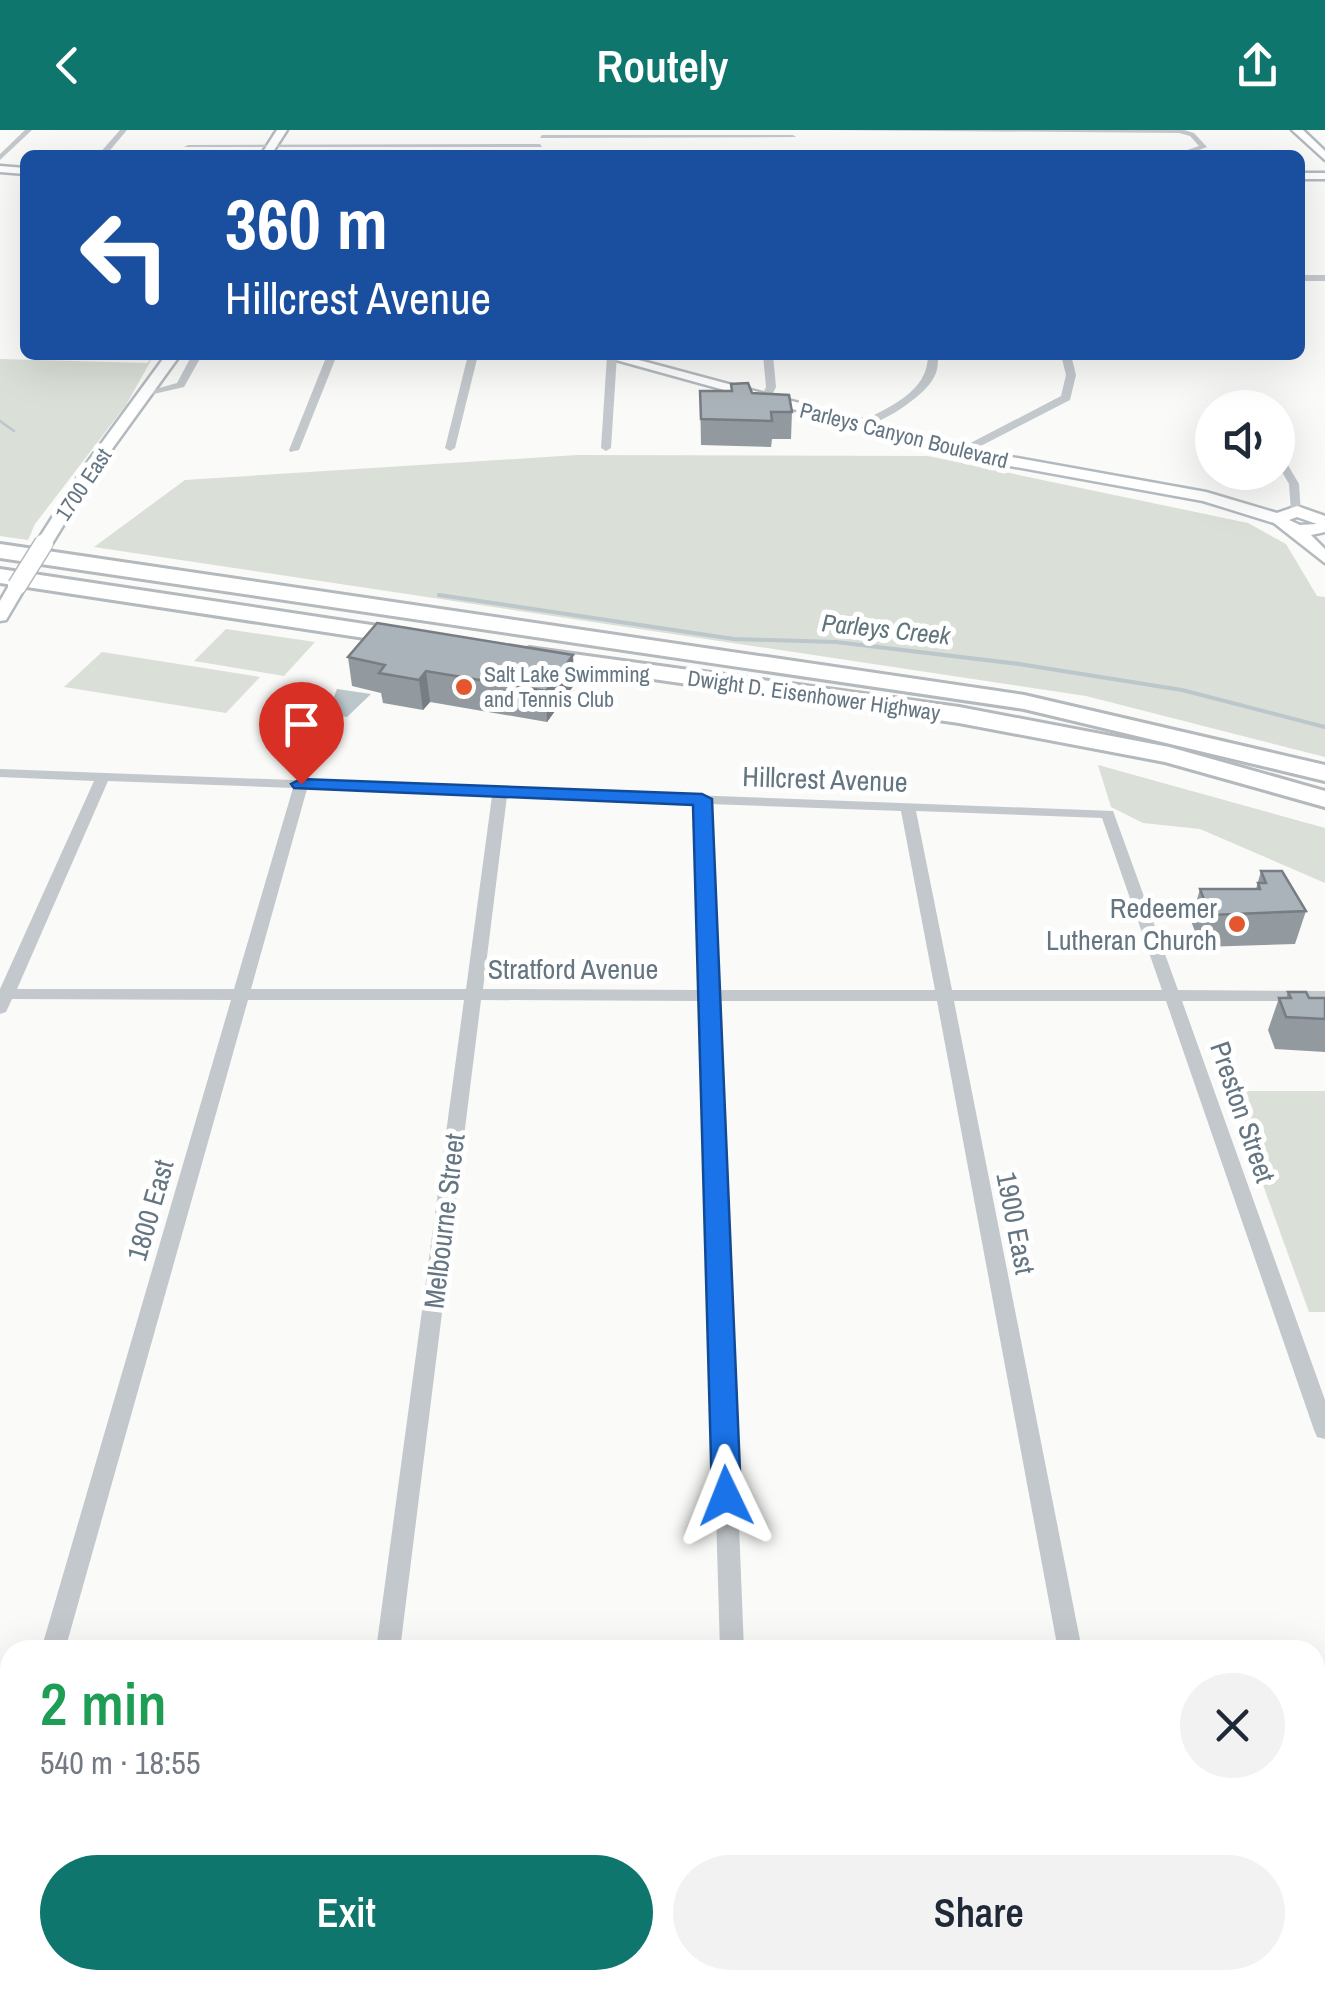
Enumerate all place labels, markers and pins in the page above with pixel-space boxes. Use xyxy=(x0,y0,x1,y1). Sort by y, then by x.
place label: Salt Lake Swimming and Tennis Club xyxy=(484,659,649,714)
marker: Salt Lake Swimming and Tennis Club xyxy=(453,676,475,698)
pin xyxy=(259,682,344,785)
place label: Redeemer Lutheran Church xyxy=(1046,889,1217,959)
marker: Redeemer Lutheran Church xyxy=(1226,913,1248,935)

